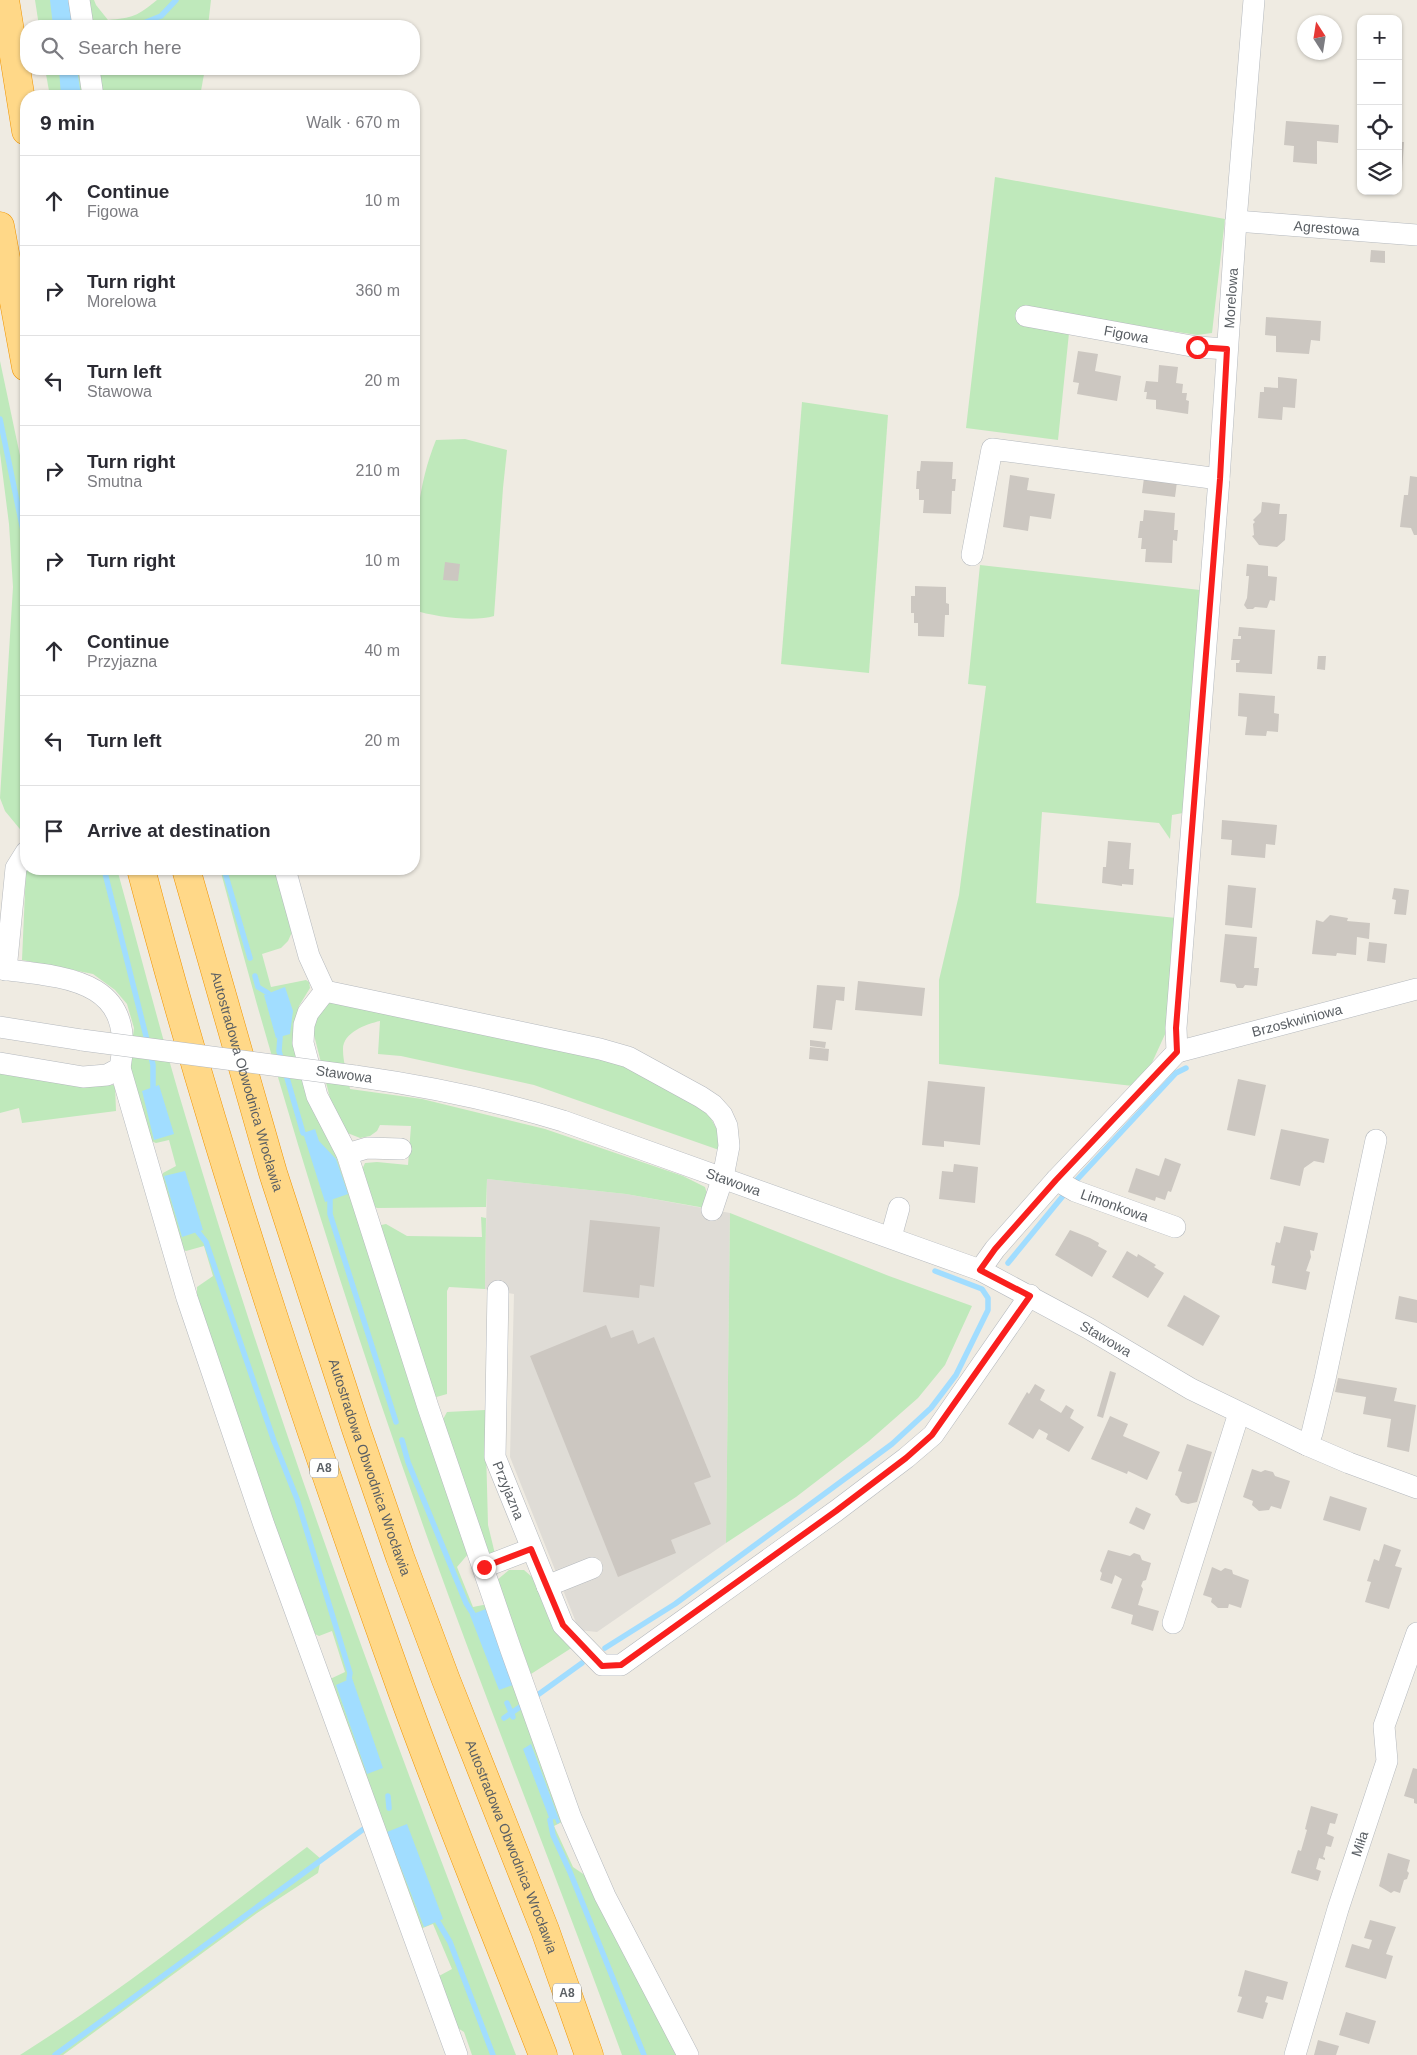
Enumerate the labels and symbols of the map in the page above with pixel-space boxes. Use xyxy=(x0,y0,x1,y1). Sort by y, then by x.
north arrow xyxy=(1297,15,1342,60)
street label: Agrestowa xyxy=(1293,217,1361,239)
street label: Morelowa xyxy=(1221,267,1241,329)
street label: Figowa xyxy=(1103,322,1150,346)
route start xyxy=(1186,336,1209,359)
street label: Autostradowa Obwodnica Wrocławia xyxy=(208,970,286,1194)
street label: Brzoskwiniowa xyxy=(1250,1001,1344,1040)
street label: Stawowa xyxy=(315,1062,373,1086)
street label: Stawowa xyxy=(704,1165,763,1199)
street label: Limonkowa xyxy=(1078,1186,1151,1225)
street label: Stawowa xyxy=(1077,1317,1134,1360)
street label: Autostradowa Obwodnica Wrocławia xyxy=(326,1357,414,1578)
road number: A8 xyxy=(310,1459,338,1478)
street label: Przyjazna xyxy=(490,1459,528,1522)
route end xyxy=(473,1556,496,1579)
street label: Autostradowa Obwodnica Wrocławia xyxy=(462,1737,561,1956)
street label: Miła xyxy=(1348,1829,1371,1858)
road number: A8 xyxy=(553,1984,581,2002)

